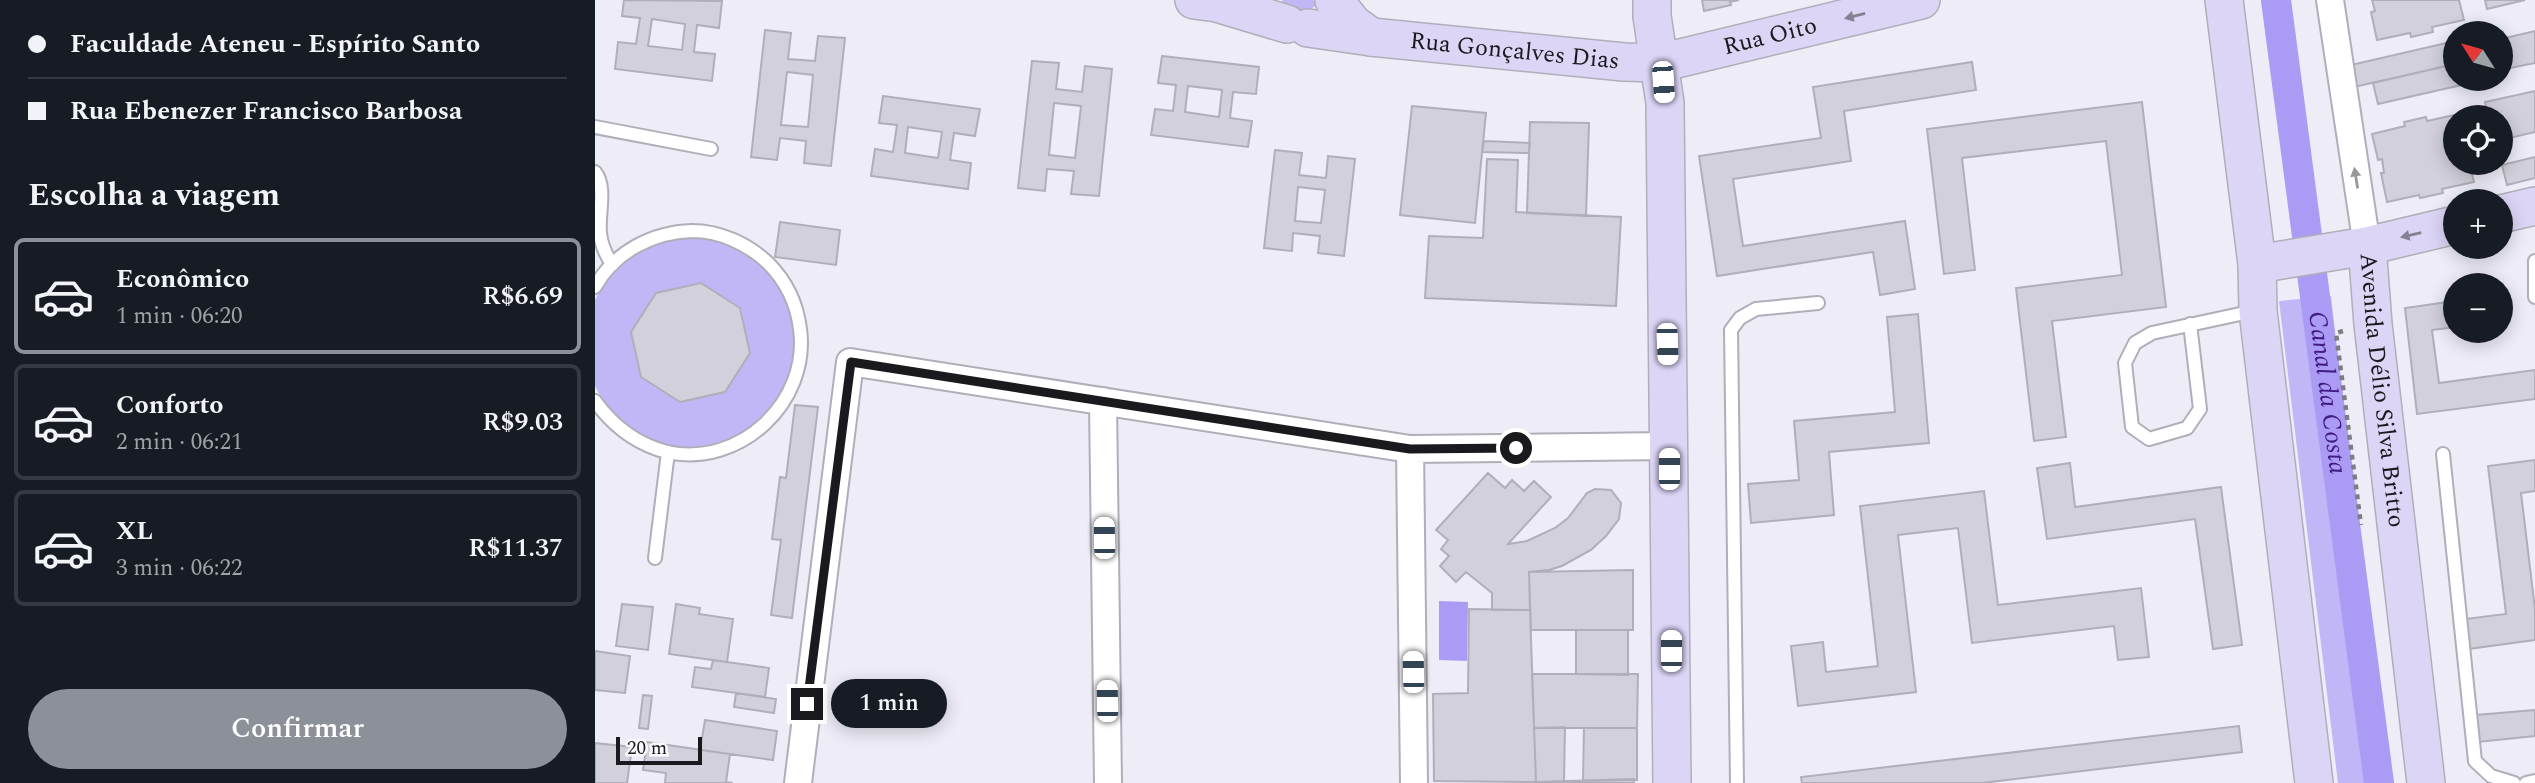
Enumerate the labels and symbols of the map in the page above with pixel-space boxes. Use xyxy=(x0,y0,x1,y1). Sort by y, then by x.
street label: Rua Oito xyxy=(1719,8,1821,65)
one-way arrow xyxy=(1844,11,1866,22)
north arrow xyxy=(2443,21,2513,91)
street label: Rua Gonçalves Dias xyxy=(1408,23,1621,79)
car xyxy=(1652,60,1675,104)
one-way arrow xyxy=(2351,167,2362,189)
one-way arrow xyxy=(2400,230,2422,241)
street label: Avenida Délio Silva Britto xyxy=(2350,252,2414,529)
water label: Canal da Costa xyxy=(2297,309,2358,477)
car xyxy=(1656,323,1679,365)
route start xyxy=(1500,432,1532,464)
car xyxy=(1659,448,1680,490)
car xyxy=(1094,517,1115,559)
car xyxy=(1661,630,1682,672)
car xyxy=(1403,651,1424,693)
callout: 1 min xyxy=(831,680,947,728)
car xyxy=(1097,680,1118,722)
route end xyxy=(791,688,823,720)
scale bar xyxy=(616,734,702,766)

